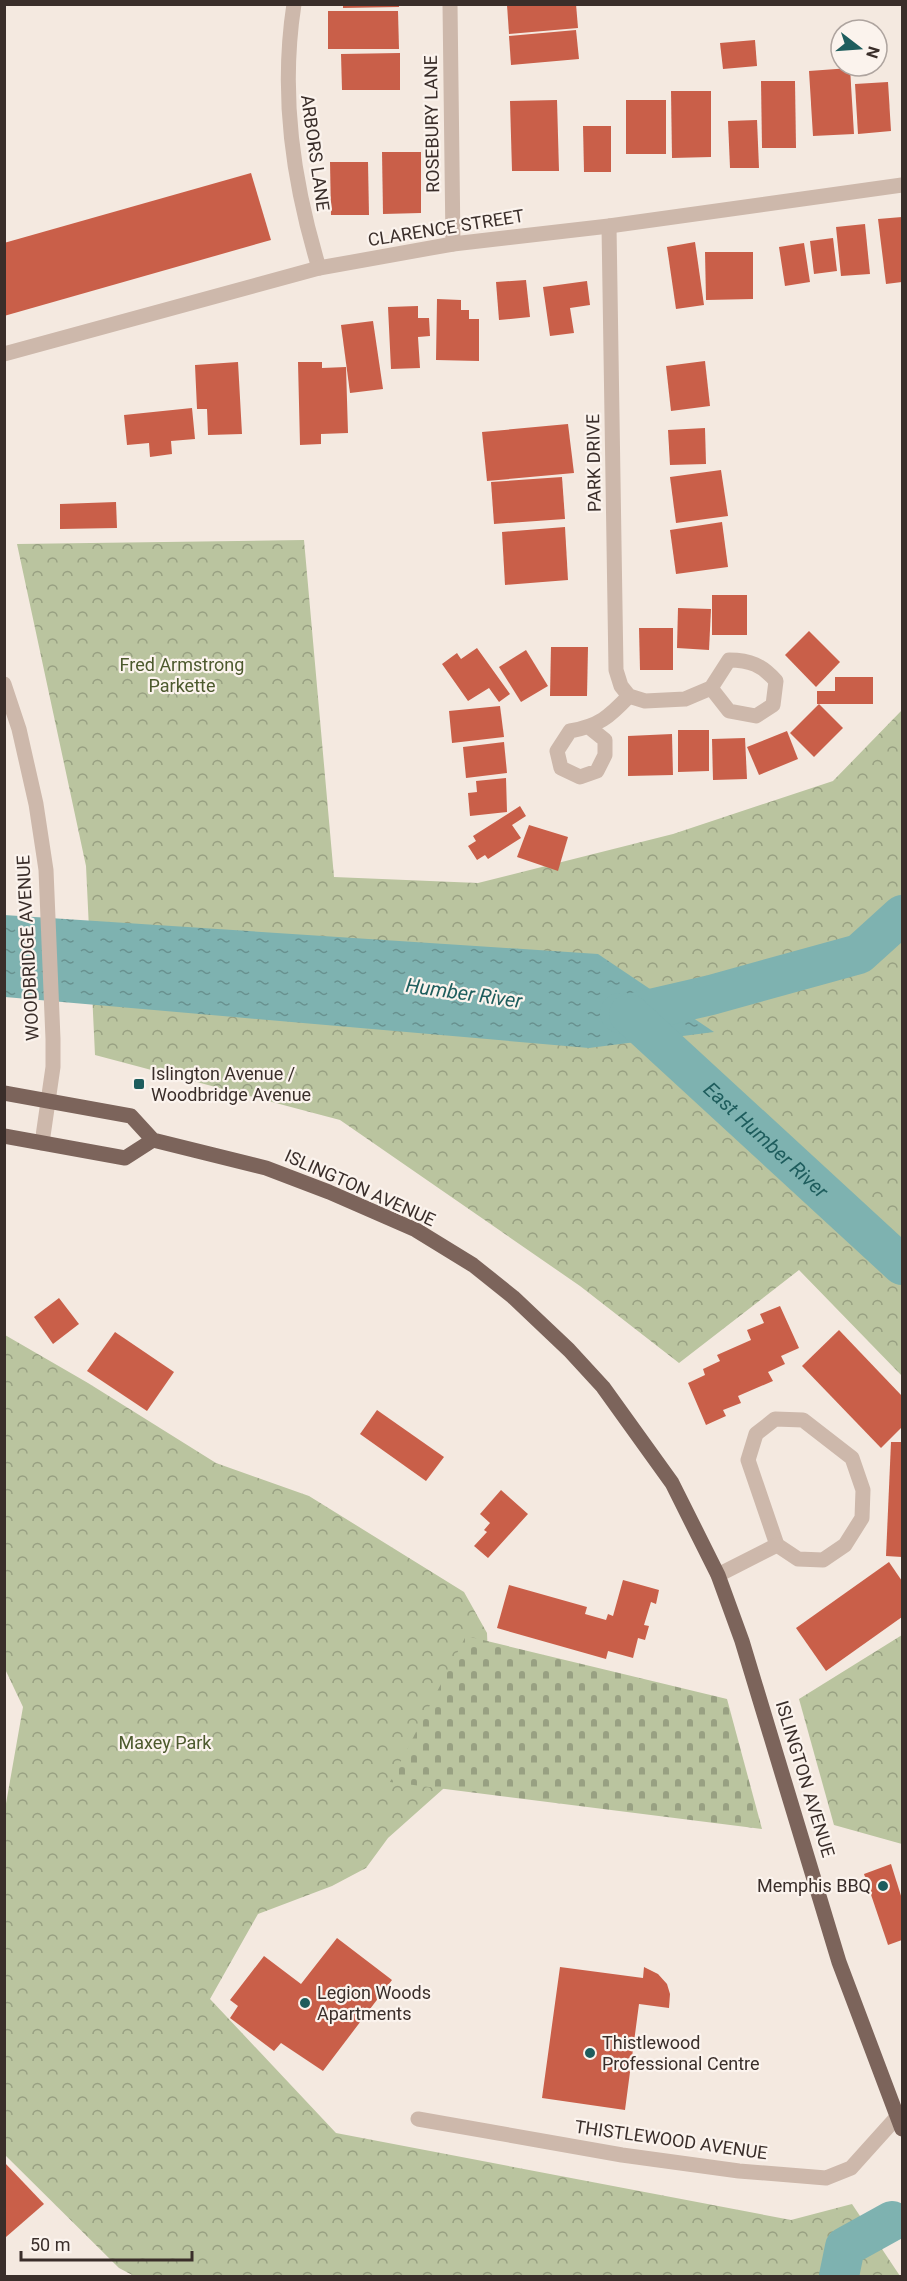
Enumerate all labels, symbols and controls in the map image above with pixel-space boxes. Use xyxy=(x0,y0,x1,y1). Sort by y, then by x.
north arrow xyxy=(829,18,889,78)
text: N xyxy=(862,44,884,60)
street label: ROSEBURY LANE xyxy=(420,55,443,193)
street label: ARBORS LANE xyxy=(297,93,334,213)
street label: CLARENCE STREET xyxy=(366,205,526,250)
street label: PARK DRIVE xyxy=(582,414,605,512)
park label: Fred Armstrong Parkette xyxy=(120,654,244,696)
street label: WOODBRIDGE AVENUE xyxy=(12,855,43,1041)
water label: Humber River xyxy=(404,973,525,1013)
place label: Islington Avenue / Woodbridge Avenue xyxy=(151,1063,311,1105)
marker: Islington Avenue / Woodbridge Avenue xyxy=(132,1077,146,1091)
water label: East Humber River xyxy=(699,1077,834,1204)
street label: ISLINGTON AVENUE xyxy=(282,1145,439,1230)
street label: ISLINGTON AVENUE xyxy=(772,1698,839,1860)
park label: Maxey Park xyxy=(119,1732,212,1753)
place label: Memphis BBQ xyxy=(757,1875,871,1896)
marker: Memphis BBQ xyxy=(876,1879,890,1893)
place label: Legion Woods Apartments xyxy=(317,1982,431,2024)
marker: Legion Woods Apartments xyxy=(298,1996,312,2010)
place label: Thistlewood Professional Centre xyxy=(602,2032,760,2074)
marker: Thistlewood Professional Centre xyxy=(583,2046,597,2060)
street label: THISTLEWOOD AVENUE xyxy=(573,2116,769,2163)
scale bar xyxy=(21,2224,192,2262)
text: 50 m xyxy=(30,2234,70,2255)

